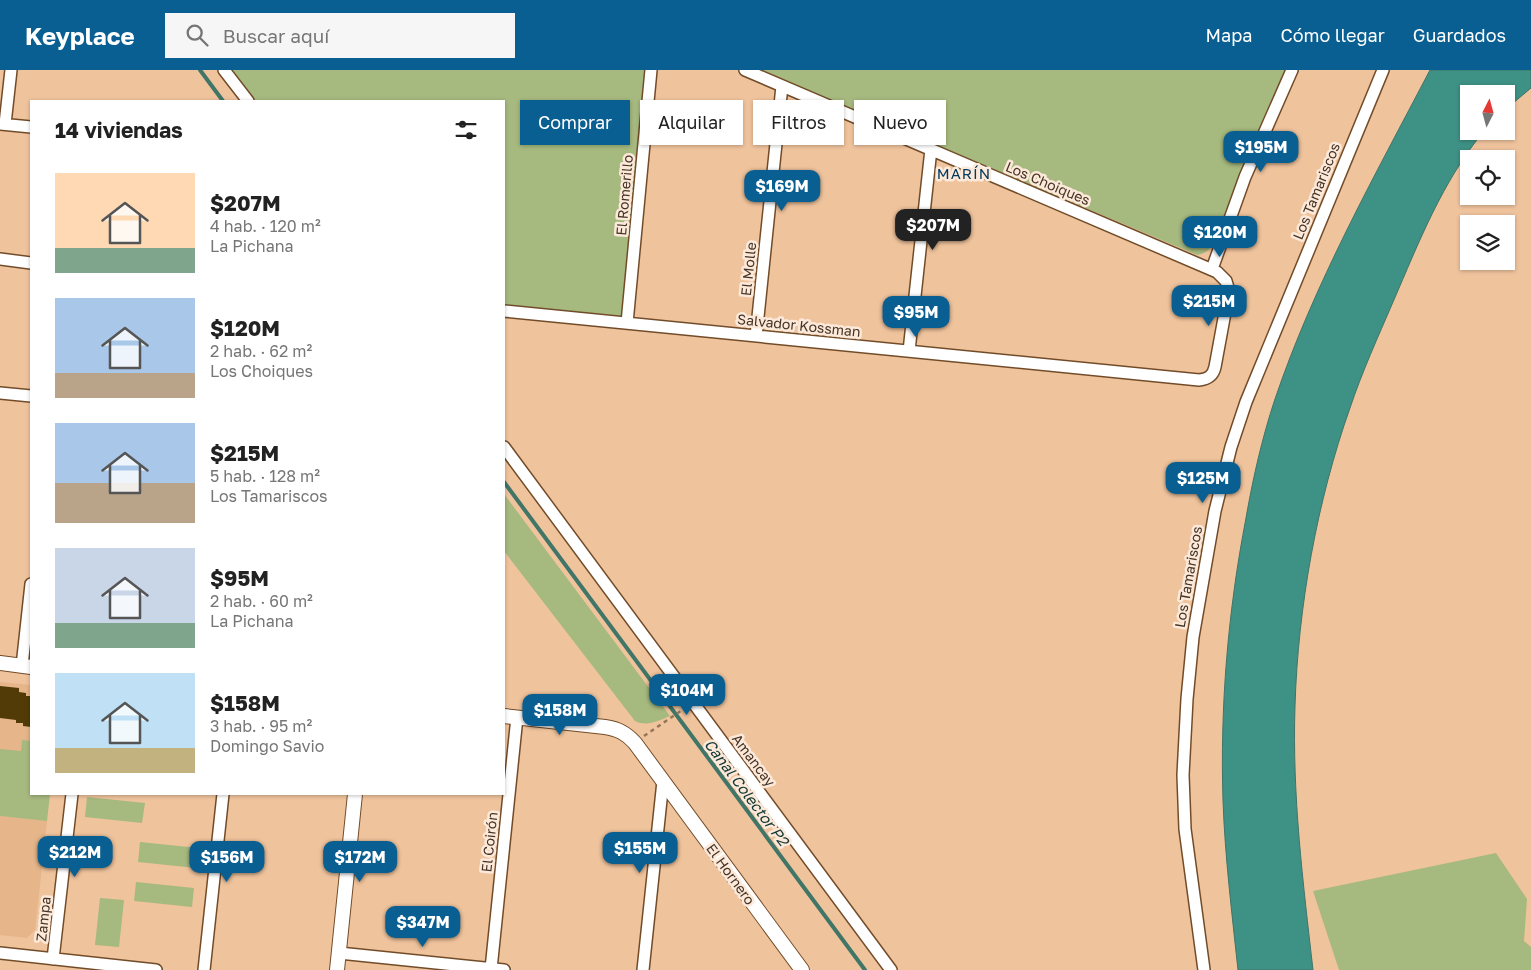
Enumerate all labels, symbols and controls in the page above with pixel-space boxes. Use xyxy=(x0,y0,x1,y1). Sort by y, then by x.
search box xyxy=(165,13,515,58)
text: Keyplace xyxy=(25,21,135,50)
icon: search xyxy=(183,21,211,49)
text: Buscar aquí xyxy=(223,24,329,47)
text: Mapa xyxy=(1206,24,1252,46)
text: Cómo llegar xyxy=(1280,24,1385,46)
text: Guardados xyxy=(1413,24,1506,46)
north arrow xyxy=(1460,85,1515,140)
map controls xyxy=(1460,85,1515,270)
chip: Comprar xyxy=(520,100,630,145)
chip: Alquilar xyxy=(640,100,743,145)
chip: Filtros xyxy=(753,100,844,145)
chip: Nuevo xyxy=(854,100,946,145)
icon: filters xyxy=(452,116,480,144)
text: 14 viviendas xyxy=(55,117,183,143)
pin: $195M xyxy=(1226,131,1296,173)
text: $195M xyxy=(1234,137,1288,157)
street label: Los Tamariscos xyxy=(1289,140,1343,242)
button: locate xyxy=(1460,150,1515,205)
street label: El Romerillo xyxy=(612,154,636,236)
street label: Los Choiques xyxy=(1003,158,1093,208)
district label: MARÍN xyxy=(937,164,991,182)
pin: $169M xyxy=(747,170,817,212)
text: $169M xyxy=(755,176,809,196)
text: $207M xyxy=(210,190,281,216)
icon: home xyxy=(95,193,155,253)
pin: $207M xyxy=(898,208,968,251)
text: $207M xyxy=(906,215,960,235)
button: layers xyxy=(1460,215,1515,270)
text: 4 hab. · 120 m² xyxy=(210,216,321,236)
pin: $120M xyxy=(1185,216,1255,258)
text: $120M xyxy=(1193,222,1247,242)
text: La Pichana xyxy=(210,236,294,256)
street label: El Molle xyxy=(737,241,759,297)
pin: $215M xyxy=(1174,284,1244,327)
text: $215M xyxy=(1183,291,1235,311)
pin: $95M xyxy=(886,296,946,338)
text: $95M xyxy=(894,302,938,322)
street label: Salvador Kossman xyxy=(736,310,862,340)
text: $120M xyxy=(210,315,280,341)
icon: home xyxy=(95,318,155,378)
text: 2 hab. · 62 m² xyxy=(210,341,312,361)
text: Los Choiques xyxy=(210,361,313,381)
text: $215M xyxy=(210,440,279,466)
icon: home xyxy=(95,443,155,503)
pin: $125M xyxy=(1168,462,1238,504)
text: 5 hab. · 128 m² xyxy=(210,466,320,486)
text: $125M xyxy=(1177,468,1229,488)
text: Los Tamariscos xyxy=(210,486,328,506)
street label: Los Tamariscos xyxy=(1171,525,1205,629)
text: $95M xyxy=(210,565,269,591)
icon: home xyxy=(95,568,155,628)
text: 2 hab. · 60 m² xyxy=(210,591,313,611)
text: La Pichana xyxy=(210,611,294,631)
pin: $104M xyxy=(652,674,722,716)
text: $104M xyxy=(660,680,714,700)
text: $158M xyxy=(210,690,280,716)
icon: home xyxy=(95,693,155,753)
pin: $158M xyxy=(525,694,595,736)
text: $158M xyxy=(533,700,587,720)
text: 3 hab. · 95 m² xyxy=(210,716,312,736)
street label: Amancay xyxy=(729,730,779,790)
water label: Canal Colector P2 xyxy=(701,735,794,850)
text: Domingo Savio xyxy=(210,736,324,756)
street label: El Coirón xyxy=(477,811,501,873)
pin: $155M xyxy=(605,832,675,874)
pin: $212M xyxy=(40,836,110,878)
text: $155M xyxy=(614,838,666,858)
pin: $156M xyxy=(192,840,262,883)
pin: $172M xyxy=(325,840,395,883)
street label: El Hornero xyxy=(703,840,759,908)
text: $212M xyxy=(49,842,101,862)
text: $156M xyxy=(200,847,254,867)
text: $172M xyxy=(334,847,386,867)
street label: Zampa xyxy=(32,896,54,942)
pin: $347M xyxy=(388,906,458,948)
text: $347M xyxy=(396,912,450,932)

